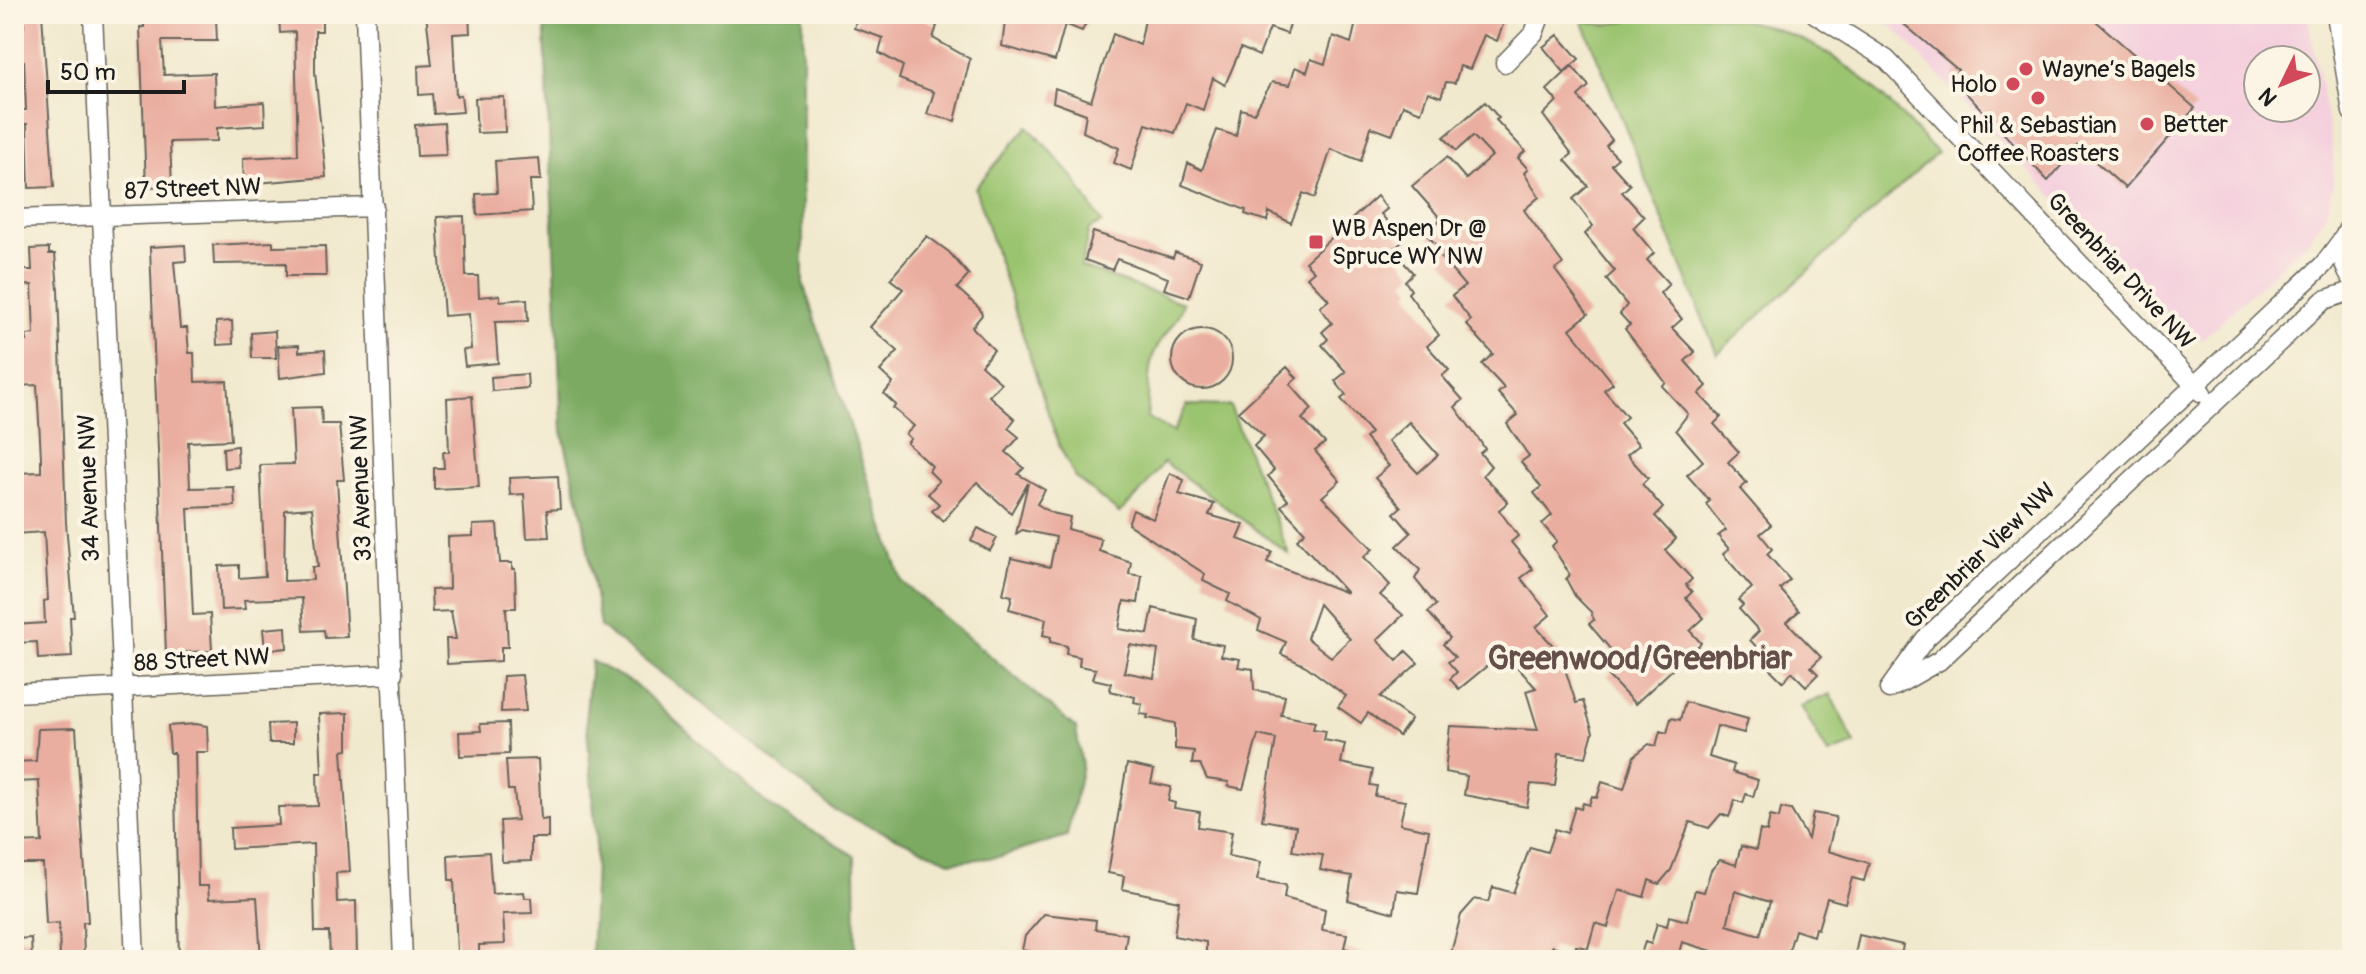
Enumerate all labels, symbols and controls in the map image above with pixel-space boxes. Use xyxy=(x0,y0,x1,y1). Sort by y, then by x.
scale bar xyxy=(48,44,184,94)
north arrow xyxy=(2242,44,2322,124)
place label: Wayne’s Bagels xyxy=(2042,55,2196,84)
text: 50 m xyxy=(60,58,116,87)
marker: Wayne’s Bagels xyxy=(2017,60,2035,78)
place label: Holo xyxy=(1950,70,1997,99)
marker: Holo xyxy=(2004,75,2022,93)
text: N xyxy=(2253,82,2283,112)
marker: Phil & Sebastian Coffee Roasters xyxy=(2029,89,2047,107)
place label: Better xyxy=(2163,110,2229,139)
place label: Phil & Sebastian Coffee Roasters xyxy=(1957,111,2119,168)
marker: Better xyxy=(2138,115,2156,133)
street label: 87 Street NW xyxy=(124,172,262,206)
street label: Greenbriar Drive NW xyxy=(2041,187,2201,355)
place label: WB Aspen Dr @ Spruce WY NW xyxy=(1332,214,1487,271)
marker: WB Aspen Dr @ Spruce WY NW xyxy=(1307,233,1325,251)
street label: 34 Avenue NW xyxy=(72,413,106,563)
street label: 33 Avenue NW xyxy=(344,414,378,562)
street label: Greenbriar View NW xyxy=(1898,476,2062,636)
district label: Greenwood/Greenbriar xyxy=(1488,639,1793,679)
street label: 88 Street NW xyxy=(133,642,271,678)

